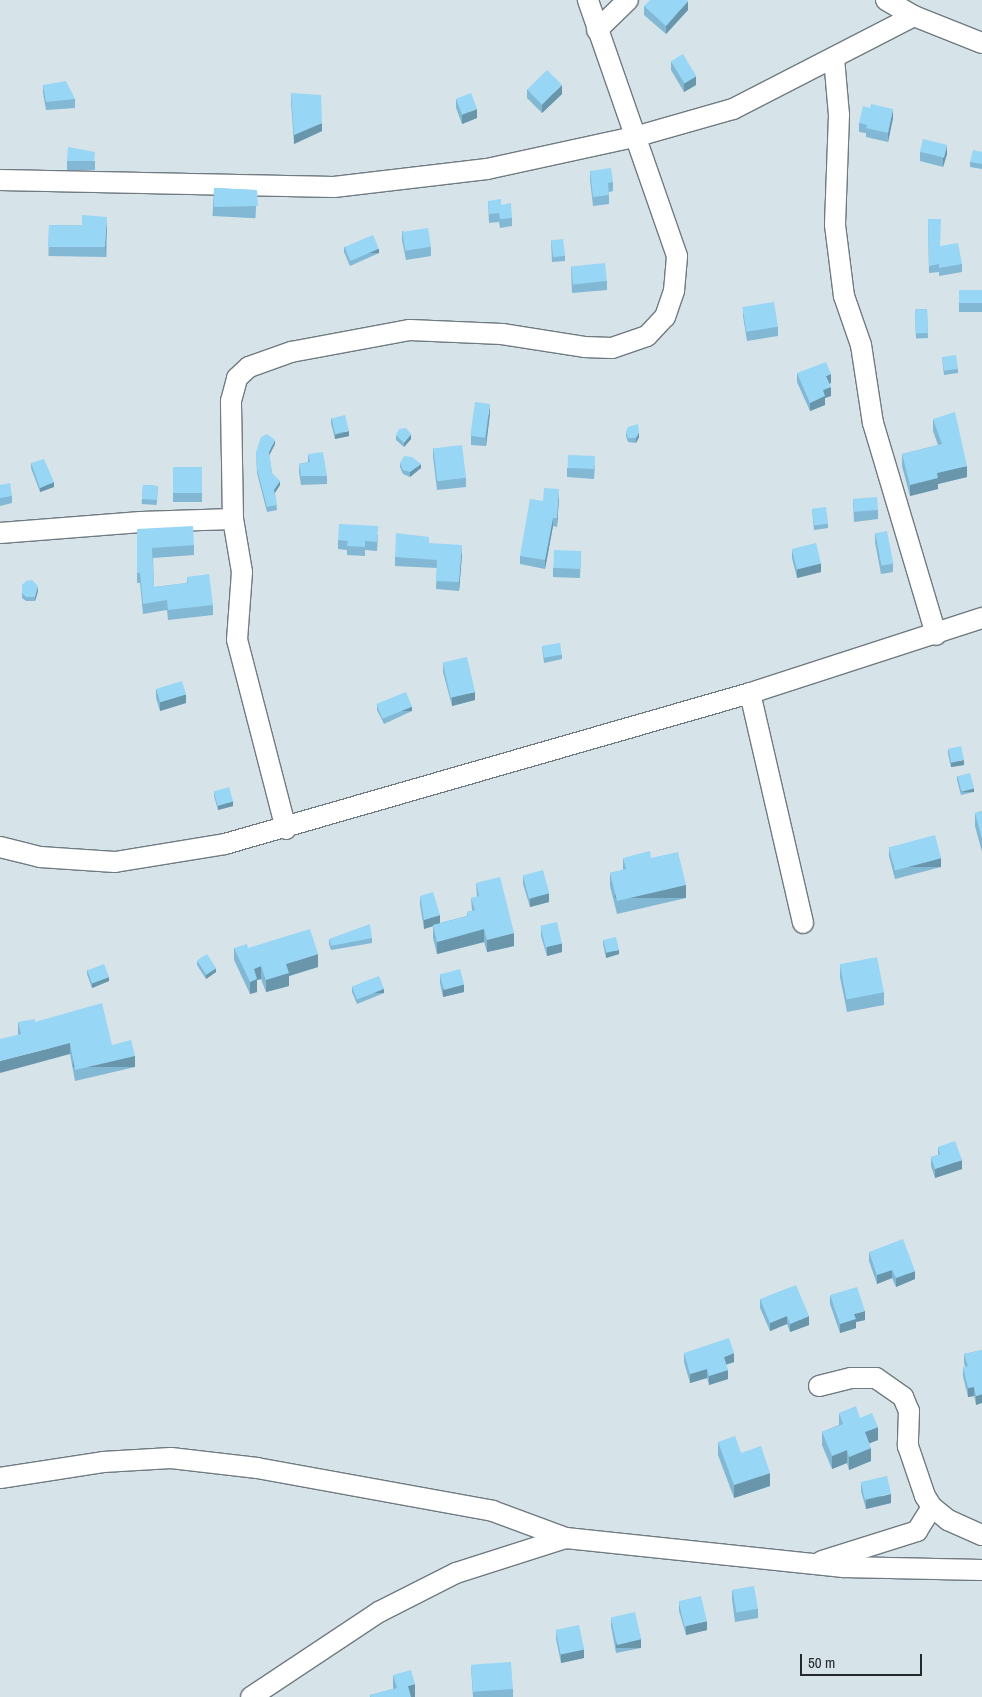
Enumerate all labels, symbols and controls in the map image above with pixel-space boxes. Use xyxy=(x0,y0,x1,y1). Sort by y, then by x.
scale bar xyxy=(802,1644,924,1676)
text: 50 m xyxy=(808,1652,835,1673)

